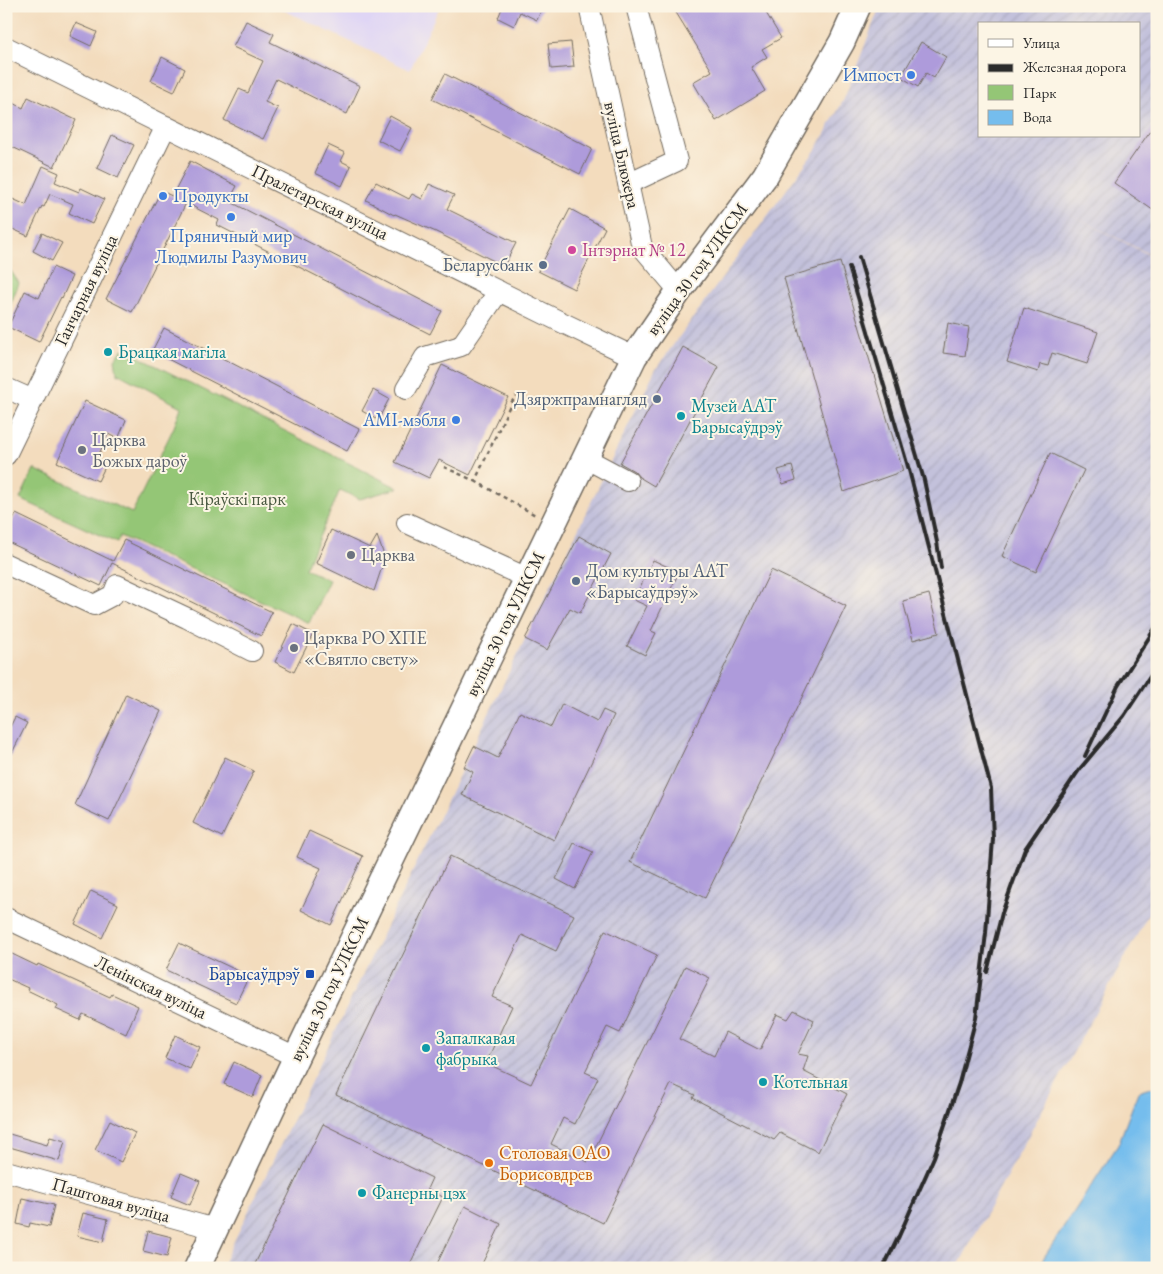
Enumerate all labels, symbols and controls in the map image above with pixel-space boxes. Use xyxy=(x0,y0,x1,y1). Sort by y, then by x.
legend xyxy=(978,22,1140,138)
text: Улица xyxy=(1022,33,1060,52)
text: Железная дорога xyxy=(1022,57,1126,76)
place label: Импост xyxy=(843,63,902,86)
marker: Импост xyxy=(905,69,917,81)
text: Парк xyxy=(1023,83,1056,102)
street label: вуліца Блюхера xyxy=(599,99,646,211)
text: Вода xyxy=(1023,107,1052,126)
street label: Пралетарская вуліца xyxy=(248,159,393,245)
place label: Продукты xyxy=(173,184,249,207)
marker: Продукты xyxy=(157,190,169,202)
street label: вуліца 30 год УЛКСМ xyxy=(641,198,752,340)
marker: Пряничный мир Людмилы Разумович xyxy=(225,211,237,223)
place label: Пряничный мир Людмилы Разумович xyxy=(155,224,307,268)
street label: Ганчарная вуліца xyxy=(49,230,123,349)
place label: Інтэрнат № 12 xyxy=(582,238,686,261)
marker: Інтэрнат № 12 xyxy=(566,244,578,256)
place label: Беларусбанк xyxy=(443,253,533,276)
marker: Беларусбанк xyxy=(537,259,549,271)
place label: Брацкая магіла xyxy=(118,340,227,363)
marker: Брацкая магіла xyxy=(102,346,114,358)
place label: Дзяржпрамнагляд xyxy=(514,387,647,410)
marker: Дзяржпрамнагляд xyxy=(651,393,663,405)
place label: Музей ААТ Барысаўдрэў xyxy=(691,394,783,438)
place label: AMI-мэбля xyxy=(362,408,446,431)
marker: Музей ААТ Барысаўдрэў xyxy=(675,410,687,422)
marker: AMI-мэбля xyxy=(450,414,462,426)
place label: Царква Божых дароў xyxy=(92,428,187,472)
marker: Царква Божых дароў xyxy=(76,444,88,456)
park label: Кіраўскі парк xyxy=(188,487,286,510)
place label: Царква xyxy=(361,543,416,566)
street label: вуліца 30 год УЛКСМ xyxy=(459,548,550,700)
marker: Царква xyxy=(345,549,357,561)
place label: Дом культуры ААТ «Барысаўдрэў» xyxy=(586,559,729,603)
marker: Дом культуры ААТ «Барысаўдрэў» xyxy=(570,575,582,587)
place label: Царква РО ХПЕ «Святло свету» xyxy=(304,626,427,670)
marker: Царква РО ХПЕ «Святло свету» xyxy=(288,642,300,654)
street label: вуліца 30 год УЛКСМ xyxy=(283,913,374,1065)
street label: Ленінская вуліца xyxy=(92,950,212,1024)
place label: Барысаўдрэў xyxy=(208,962,300,985)
marker: Барысаўдрэў xyxy=(304,968,316,980)
place label: Запалкавая фабрыка xyxy=(436,1026,516,1070)
marker: Запалкавая фабрыка xyxy=(420,1042,432,1054)
place label: Котельная xyxy=(773,1070,848,1093)
marker: Котельная xyxy=(757,1076,769,1088)
place label: Столовая ОАО Борисовдрев xyxy=(499,1141,611,1185)
marker: Столовая ОАО Борисовдрев xyxy=(483,1157,495,1169)
street label: Паштовая вуліца xyxy=(50,1172,174,1228)
place label: Фанерны цэх xyxy=(372,1181,467,1204)
marker: Фанерны цэх xyxy=(356,1187,368,1199)

